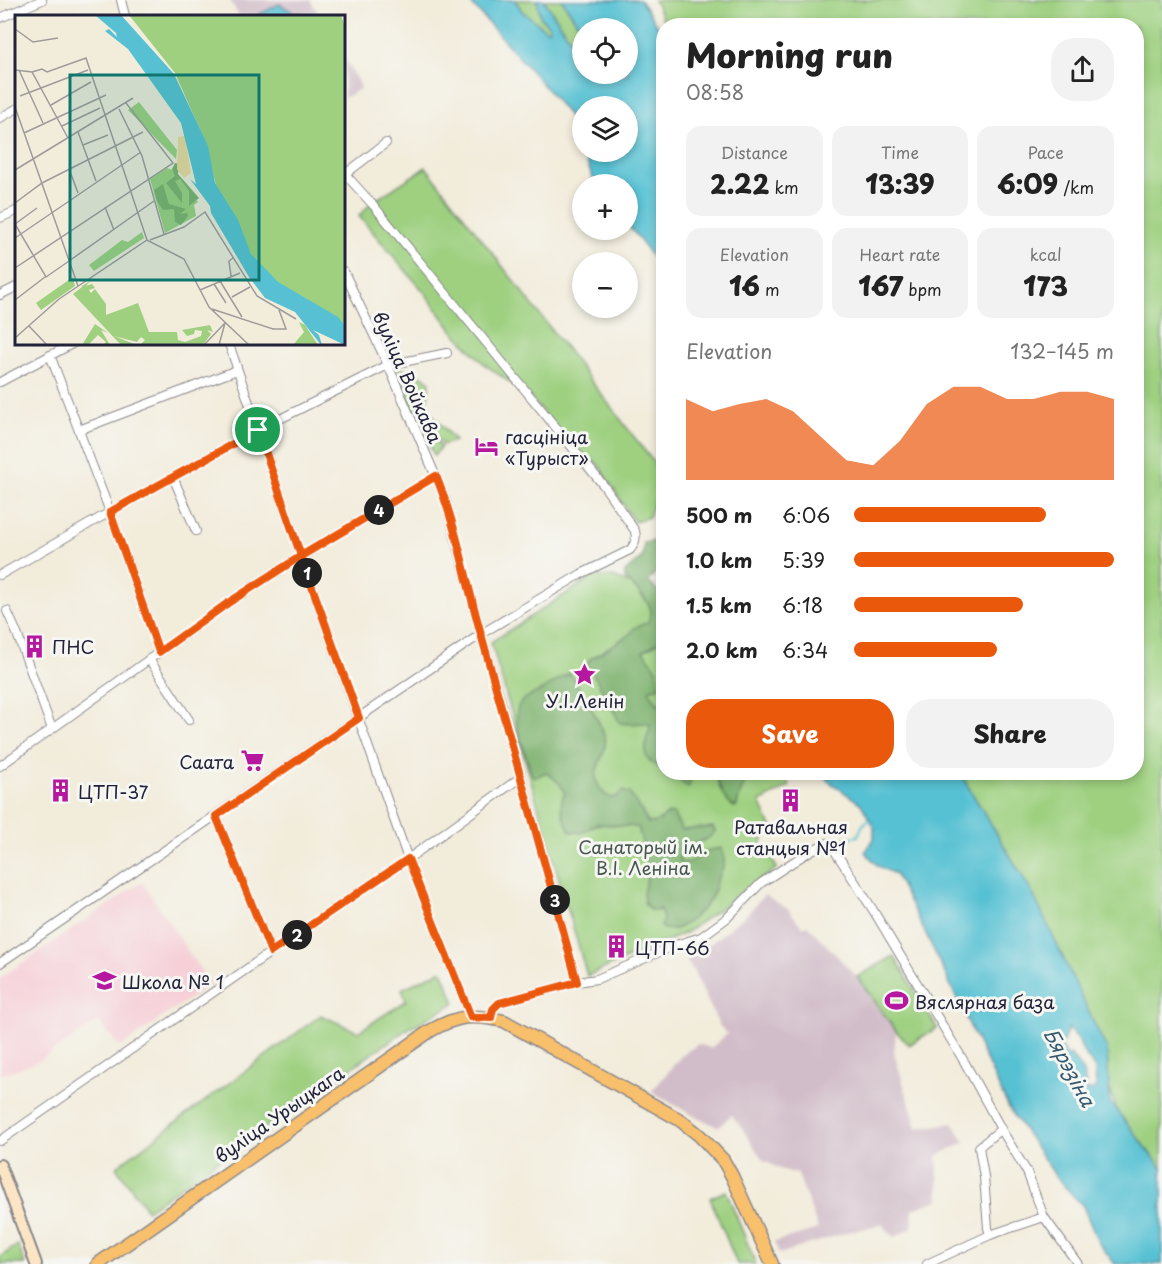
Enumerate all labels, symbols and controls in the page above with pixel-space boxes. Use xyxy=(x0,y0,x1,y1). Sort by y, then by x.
inset map xyxy=(15,15,345,345)
map controls xyxy=(572,18,638,318)
button: locate xyxy=(572,18,638,84)
text: Morning run xyxy=(686,29,893,79)
button: share xyxy=(1051,38,1114,101)
text: 08:58 xyxy=(686,77,744,107)
button: layers xyxy=(572,96,638,162)
text: Distance xyxy=(721,140,788,164)
text: Time xyxy=(881,140,919,164)
text: Pace xyxy=(1028,140,1064,164)
text: 2.22 xyxy=(710,164,769,203)
text: 13:39 xyxy=(865,164,935,203)
text: 6:09 xyxy=(997,164,1058,203)
button: + xyxy=(572,174,638,240)
text: km xyxy=(769,175,799,199)
text: /km xyxy=(1058,175,1094,199)
text: Elevation xyxy=(720,242,789,266)
text: Heart rate xyxy=(860,242,940,266)
text: kcal xyxy=(1030,242,1062,266)
button: − xyxy=(572,252,638,318)
text: 16 xyxy=(729,266,760,305)
text: 167 xyxy=(858,266,903,305)
text: 173 xyxy=(1023,266,1068,305)
text: m xyxy=(760,277,780,301)
text: bpm xyxy=(903,277,942,301)
street label: вуліца Войкава xyxy=(367,307,449,448)
text: Elevation xyxy=(686,336,772,366)
text: 132–145 m xyxy=(1010,336,1114,366)
pin xyxy=(232,404,283,455)
icon: arrive xyxy=(241,413,274,446)
place label: гасцініца «Турыст» xyxy=(505,423,589,471)
hotel icon: гасцініца «Турыст» xyxy=(474,433,500,459)
pin: 4 xyxy=(364,495,394,525)
text: 4 xyxy=(374,498,384,522)
text: 500 m xyxy=(686,500,753,530)
text: 6:06 xyxy=(782,500,830,530)
text: 1.0 km xyxy=(686,545,753,575)
text: 5:39 xyxy=(782,545,825,575)
pin: 1 xyxy=(292,558,322,588)
text: 1 xyxy=(303,561,311,585)
text: 1.5 km xyxy=(686,590,752,620)
text: 6:18 xyxy=(782,590,823,620)
building icon: ПНС xyxy=(21,633,47,659)
place label: ПНС xyxy=(52,633,94,660)
text: 2.0 km xyxy=(686,635,758,665)
text: 6:34 xyxy=(782,635,828,665)
place icon: У.І.Ленін xyxy=(572,661,598,687)
place label: У.І.Ленін xyxy=(546,687,624,714)
button: Save xyxy=(686,699,894,768)
button: Share xyxy=(906,699,1114,768)
place label: Саата xyxy=(179,748,235,775)
supermarket icon: Саата xyxy=(239,748,265,774)
building icon: ЦТП-37 xyxy=(47,778,73,804)
place label: ЦТП-37 xyxy=(78,778,149,805)
building icon: Ратавальная станцыя №1 xyxy=(778,787,804,813)
place label: Ратавальная станцыя №1 xyxy=(734,813,848,861)
park label: Санаторый ім. В.І. Леніна xyxy=(578,833,708,881)
pin: 3 xyxy=(540,885,570,915)
text: 3 xyxy=(550,888,560,912)
pin: 2 xyxy=(282,920,312,950)
text: 2 xyxy=(291,923,303,947)
building icon: ЦТП-66 xyxy=(604,934,630,960)
place label: ЦТП-66 xyxy=(635,934,710,961)
school or university icon: Школа № 1 xyxy=(91,968,117,994)
place label: Школа № 1 xyxy=(122,968,224,995)
sports icon: Вяслярная база xyxy=(884,988,910,1014)
place label: Вяслярная база xyxy=(915,988,1055,1015)
water label: Бярэзіна xyxy=(1037,1022,1104,1112)
street label: вуліца Урыцкага xyxy=(209,1059,350,1169)

